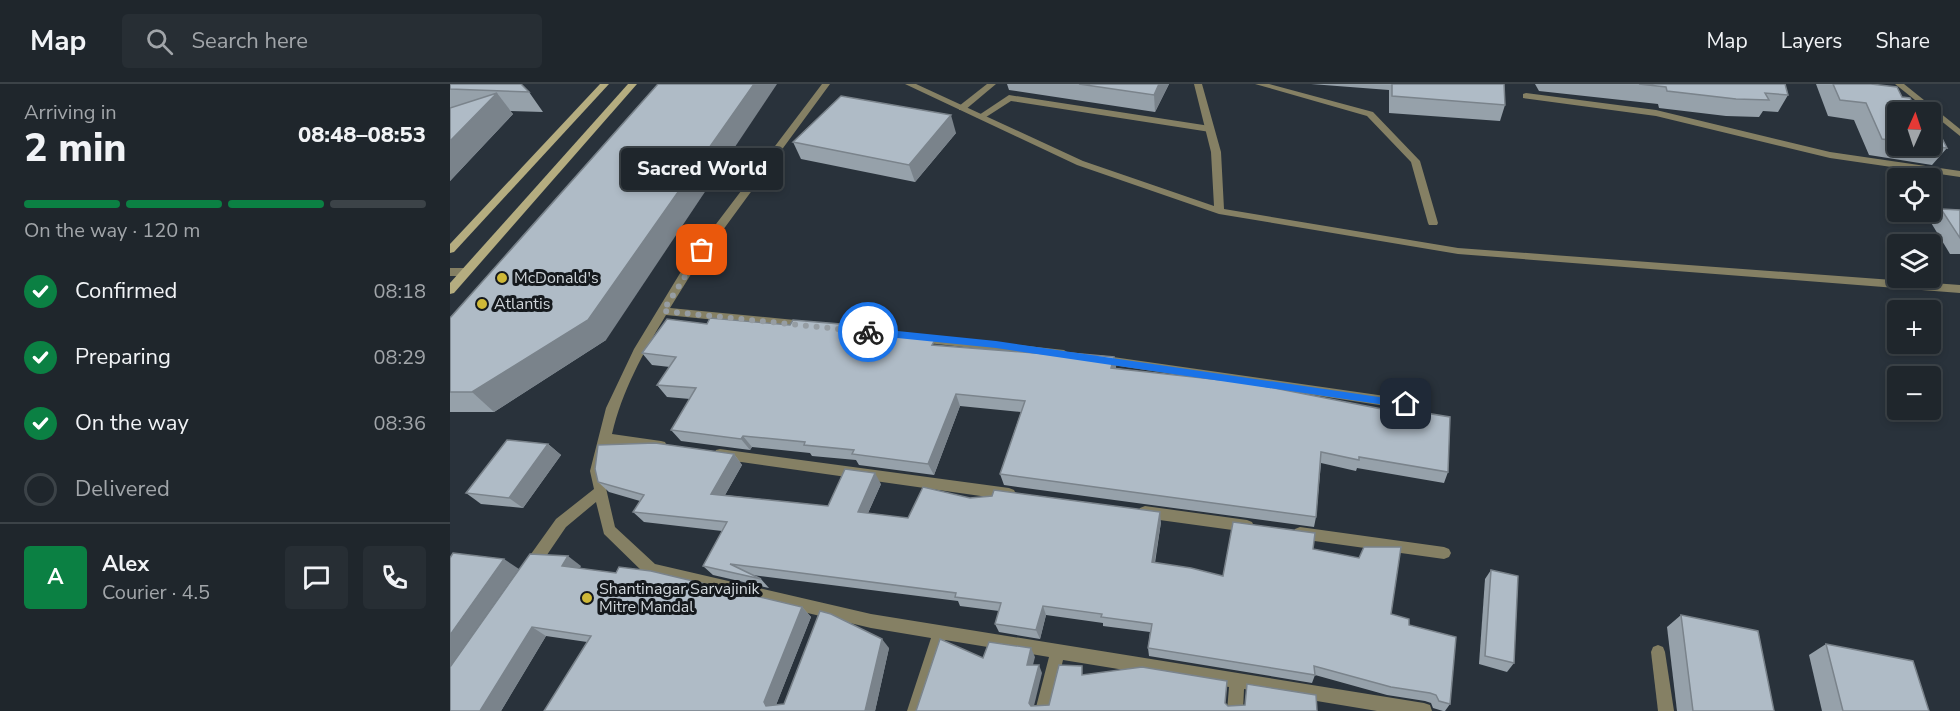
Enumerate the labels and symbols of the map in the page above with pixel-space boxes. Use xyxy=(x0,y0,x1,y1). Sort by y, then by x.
north arrow xyxy=(1887,102,1941,156)
callout: Sacred World xyxy=(621,148,783,190)
pin xyxy=(676,224,727,275)
place label: McDonald's xyxy=(514,267,599,289)
marker: McDonald's xyxy=(495,271,509,285)
place label: Atlantis xyxy=(494,293,550,315)
marker: Atlantis xyxy=(475,297,489,311)
courier xyxy=(838,302,898,362)
pin xyxy=(1380,378,1431,429)
place label: Shantinagar Sarvajinik Mitre Mandal xyxy=(599,578,760,618)
marker: Shantinagar Sarvajinik Mitre Mandal xyxy=(580,591,594,605)

